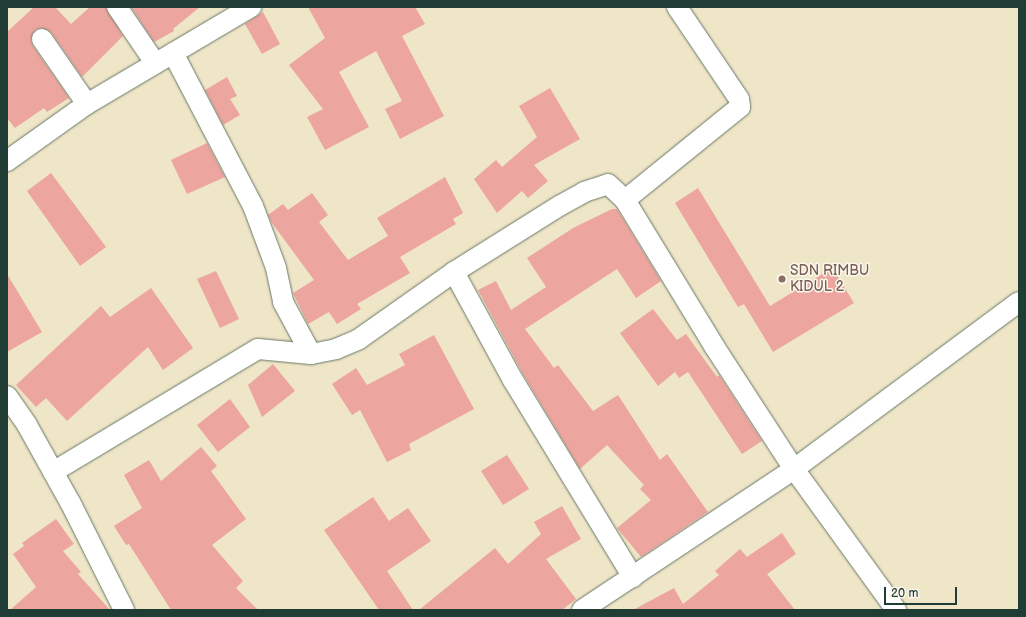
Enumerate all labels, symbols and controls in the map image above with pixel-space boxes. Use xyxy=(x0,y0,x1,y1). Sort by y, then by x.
place label: SDN RIMBU KIDUL 2 xyxy=(790,263,869,296)
marker: SDN RIMBU KIDUL 2 xyxy=(777,274,787,284)
scale bar xyxy=(886,579,959,605)
text: 20 m xyxy=(891,586,918,601)

